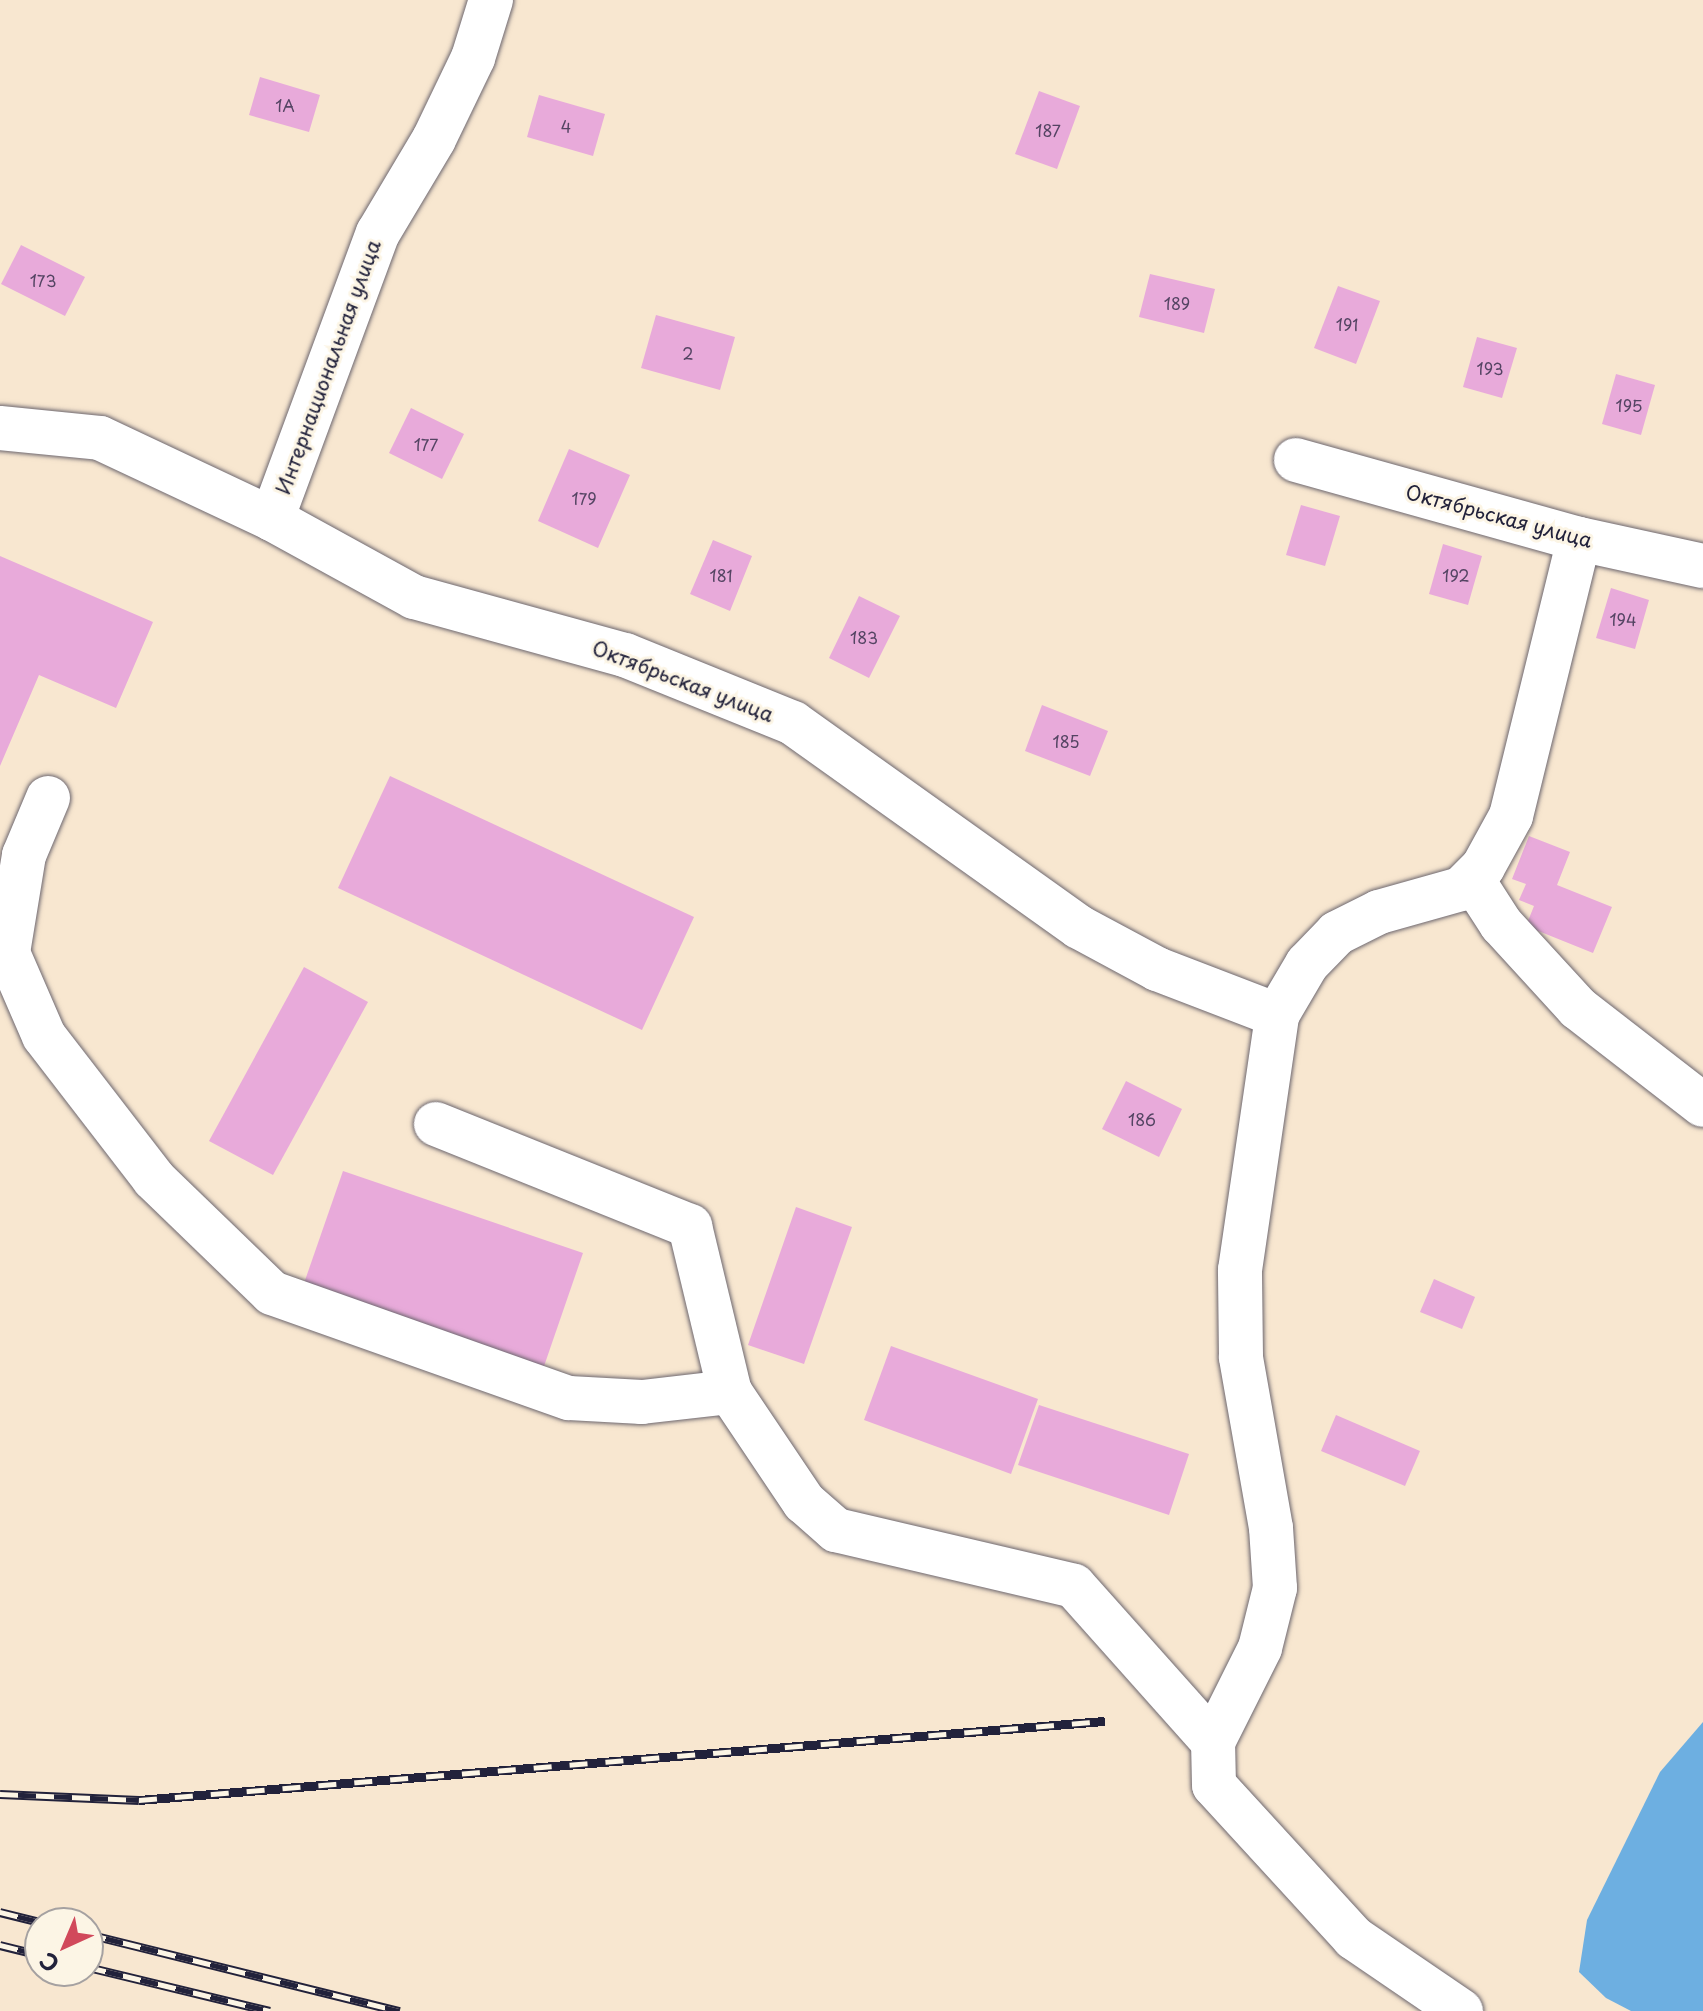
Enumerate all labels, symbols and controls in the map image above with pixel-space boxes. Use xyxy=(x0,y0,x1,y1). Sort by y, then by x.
house number: 1А xyxy=(275,95,295,115)
house number: 4 xyxy=(561,116,571,136)
house number: 187 xyxy=(1035,120,1061,140)
street label: Интернациональная улица xyxy=(271,236,385,498)
house number: 173 xyxy=(30,270,56,290)
house number: 189 xyxy=(1164,293,1190,313)
house number: 191 xyxy=(1336,314,1358,334)
house number: 2 xyxy=(682,343,694,363)
house number: 193 xyxy=(1476,358,1504,378)
house number: 195 xyxy=(1616,395,1642,415)
house number: 177 xyxy=(414,434,438,454)
street label: Октябрьская улица xyxy=(1402,479,1596,553)
house number: 179 xyxy=(571,488,597,508)
house number: 181 xyxy=(709,565,733,585)
house number: 192 xyxy=(1442,565,1470,585)
house number: 194 xyxy=(1609,609,1637,629)
house number: 183 xyxy=(850,627,878,647)
street label: Октябрьская улица xyxy=(588,635,778,727)
house number: 185 xyxy=(1053,731,1079,751)
house number: 186 xyxy=(1128,1109,1156,1129)
north arrow xyxy=(24,1907,104,1987)
text: С xyxy=(31,1946,66,1981)

